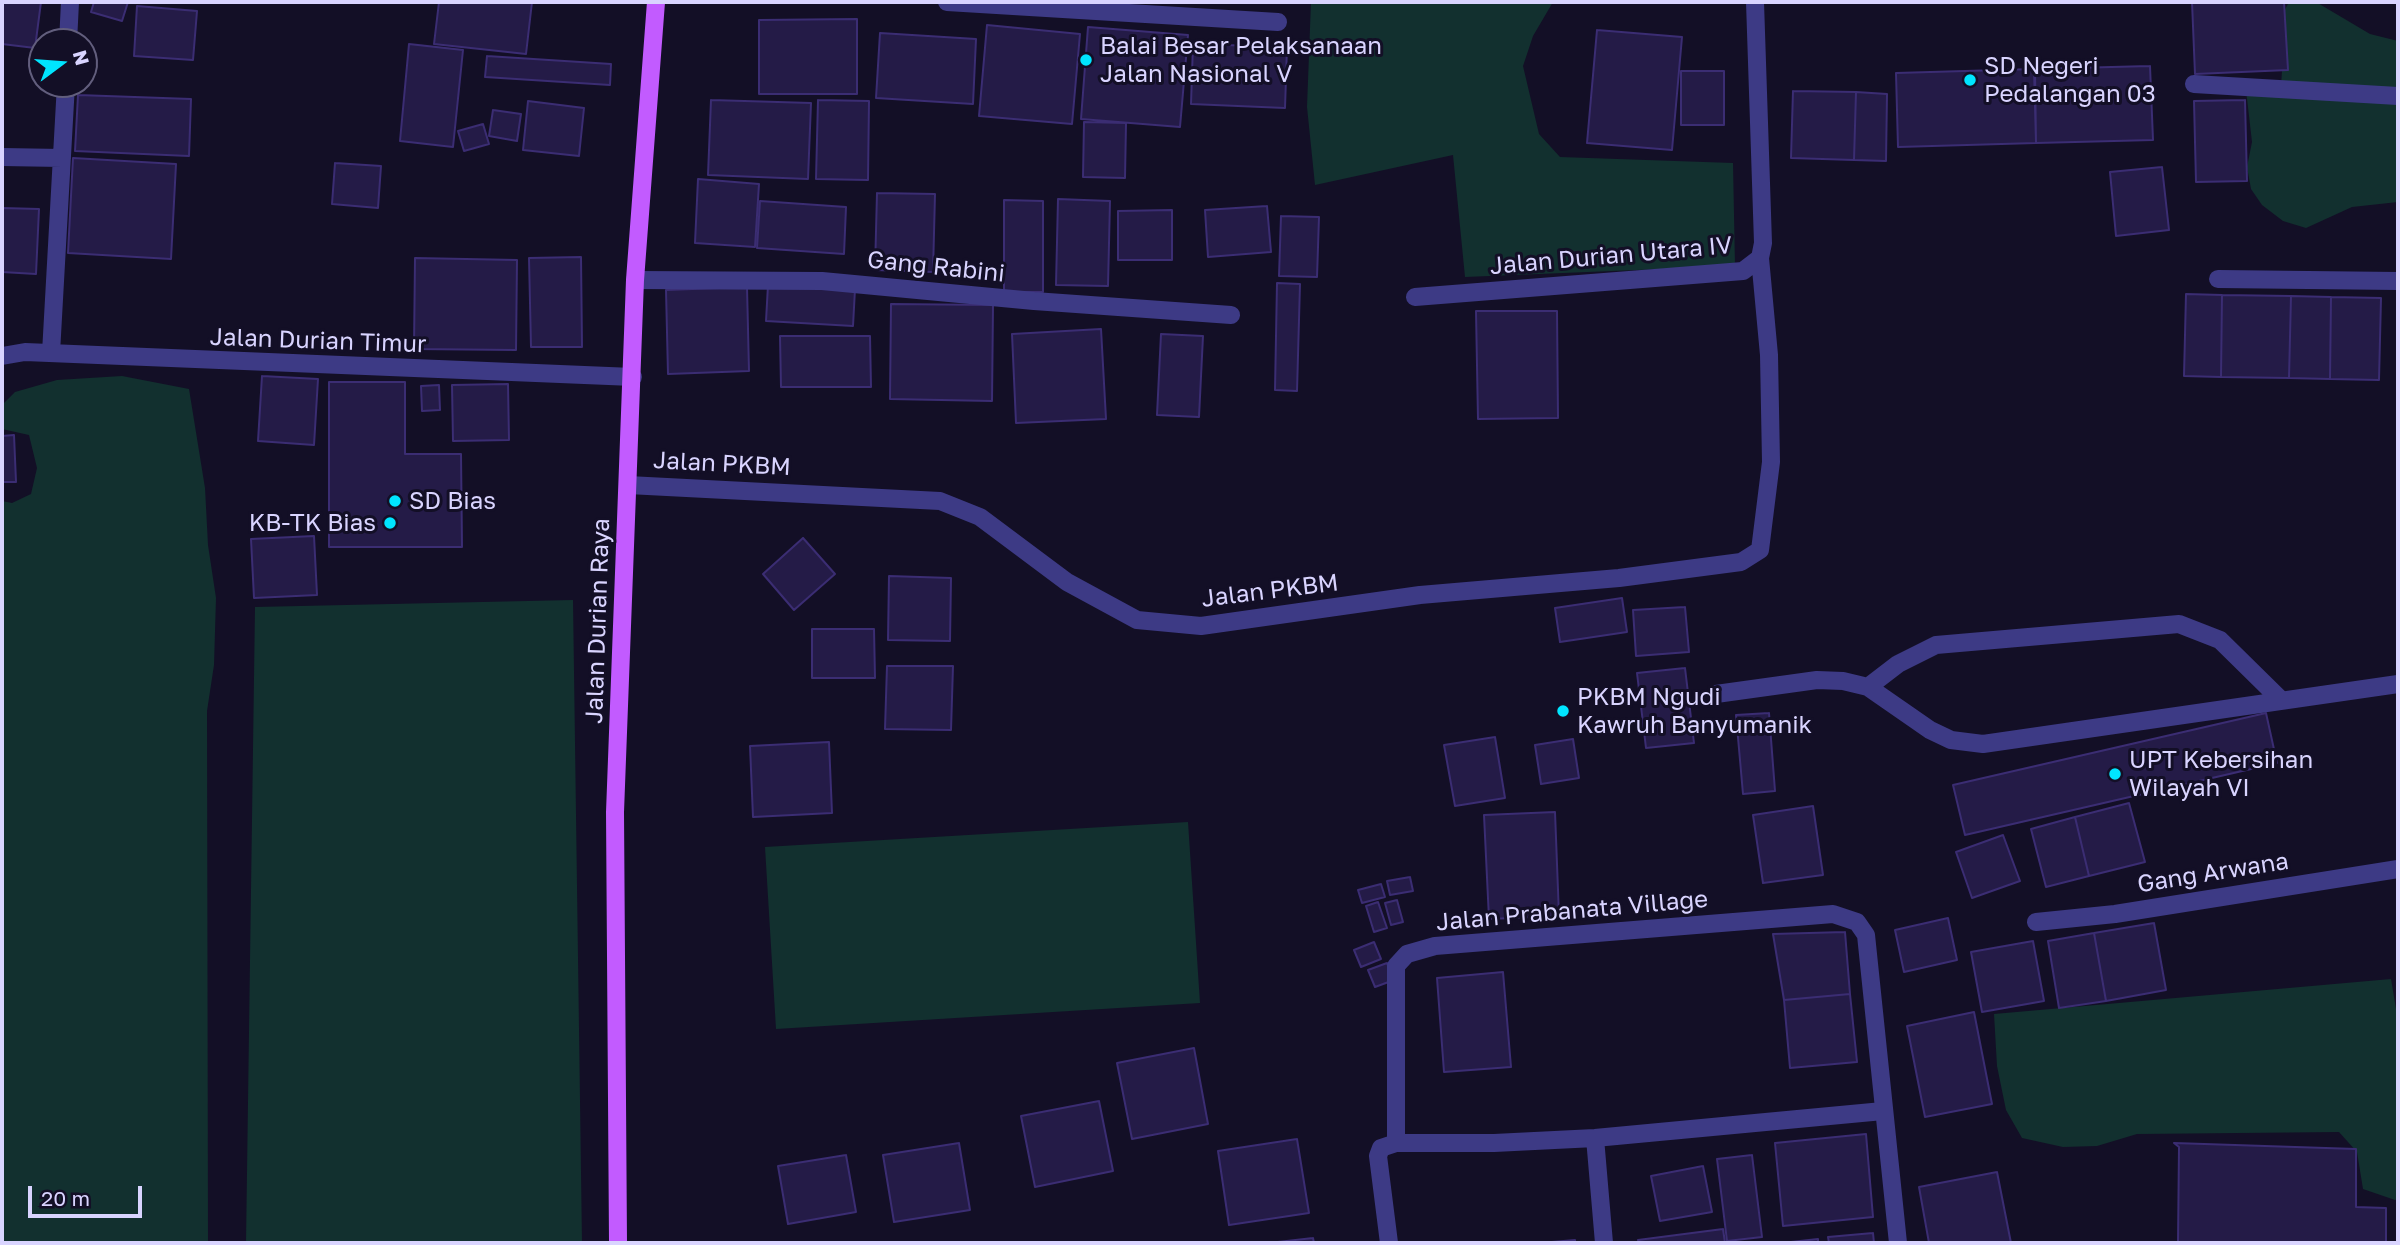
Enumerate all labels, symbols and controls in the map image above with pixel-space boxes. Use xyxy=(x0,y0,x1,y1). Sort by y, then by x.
north arrow xyxy=(28,28,98,98)
place label: Balai Besar Pelaksanaan Jalan Nasional V xyxy=(1100,32,1382,88)
text: N xyxy=(69,48,95,68)
marker: Balai Besar Pelaksanaan Jalan Nasional V xyxy=(1078,52,1094,68)
place label: SD Negeri Pedalangan 03 xyxy=(1984,52,2156,108)
marker: SD Negeri Pedalangan 03 xyxy=(1962,72,1978,88)
street label: Jalan Durian Utara IV xyxy=(1489,231,1733,281)
street label: Gang Rabini xyxy=(866,245,1006,289)
street label: Jalan Durian Timur xyxy=(209,323,427,359)
street label: Jalan PKBM xyxy=(652,446,792,482)
place label: SD Bias xyxy=(409,487,496,515)
marker: SD Bias xyxy=(387,493,403,509)
place label: KB-TK Bias xyxy=(249,509,376,537)
marker: KB-TK Bias xyxy=(382,515,398,531)
street label: Jalan Durian Raya xyxy=(580,518,616,724)
street label: Jalan PKBM xyxy=(1200,568,1340,614)
place label: PKBM Ngudi Kawruh Banyumanik xyxy=(1577,683,1812,739)
marker: PKBM Ngudi Kawruh Banyumanik xyxy=(1555,703,1571,719)
place label: UPT Kebersihan Wilayah VI xyxy=(2129,746,2313,802)
marker: UPT Kebersihan Wilayah VI xyxy=(2107,766,2123,782)
street label: Gang Arwana xyxy=(2135,847,2291,899)
street label: Jalan Prabanata Village xyxy=(1435,885,1709,937)
scale bar xyxy=(32,1172,145,1216)
text: 20 m xyxy=(41,1185,90,1211)

